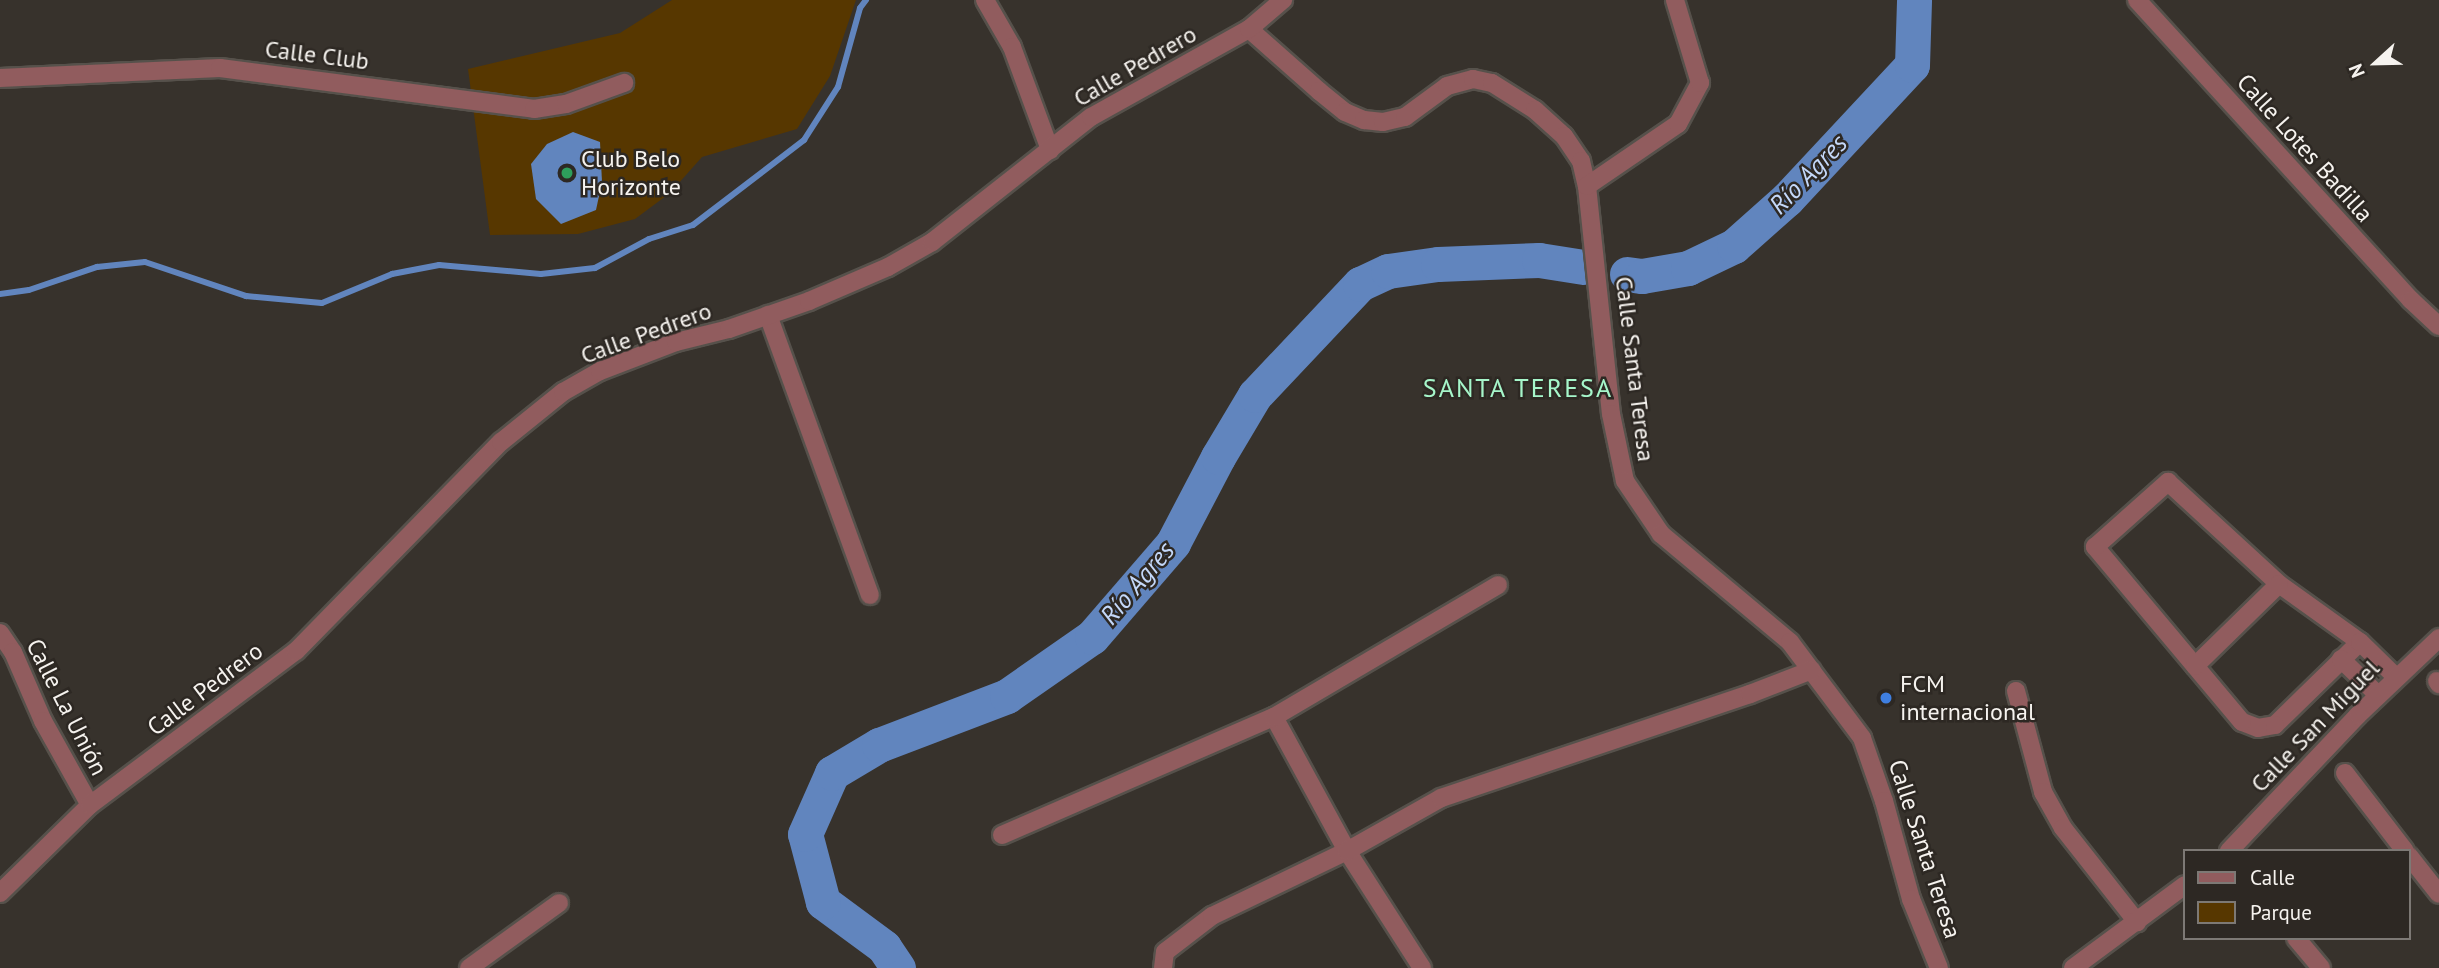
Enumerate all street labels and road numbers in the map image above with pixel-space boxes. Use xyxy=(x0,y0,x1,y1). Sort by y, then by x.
street label: Calle Pedrero xyxy=(1069,19,1201,113)
street label: Calle Club xyxy=(263,34,371,76)
street label: Calle Lotes Badilla xyxy=(2231,68,2379,228)
street label: Calle Santa Teresa xyxy=(1609,275,1661,463)
street label: Calle Pedrero xyxy=(577,296,715,370)
street label: Calle La Unión xyxy=(20,634,114,780)
street label: Calle Pedrero xyxy=(142,636,268,742)
street label: Calle San Miguel xyxy=(2245,654,2385,798)
street label: Calle Santa Teresa xyxy=(1882,756,1968,942)

